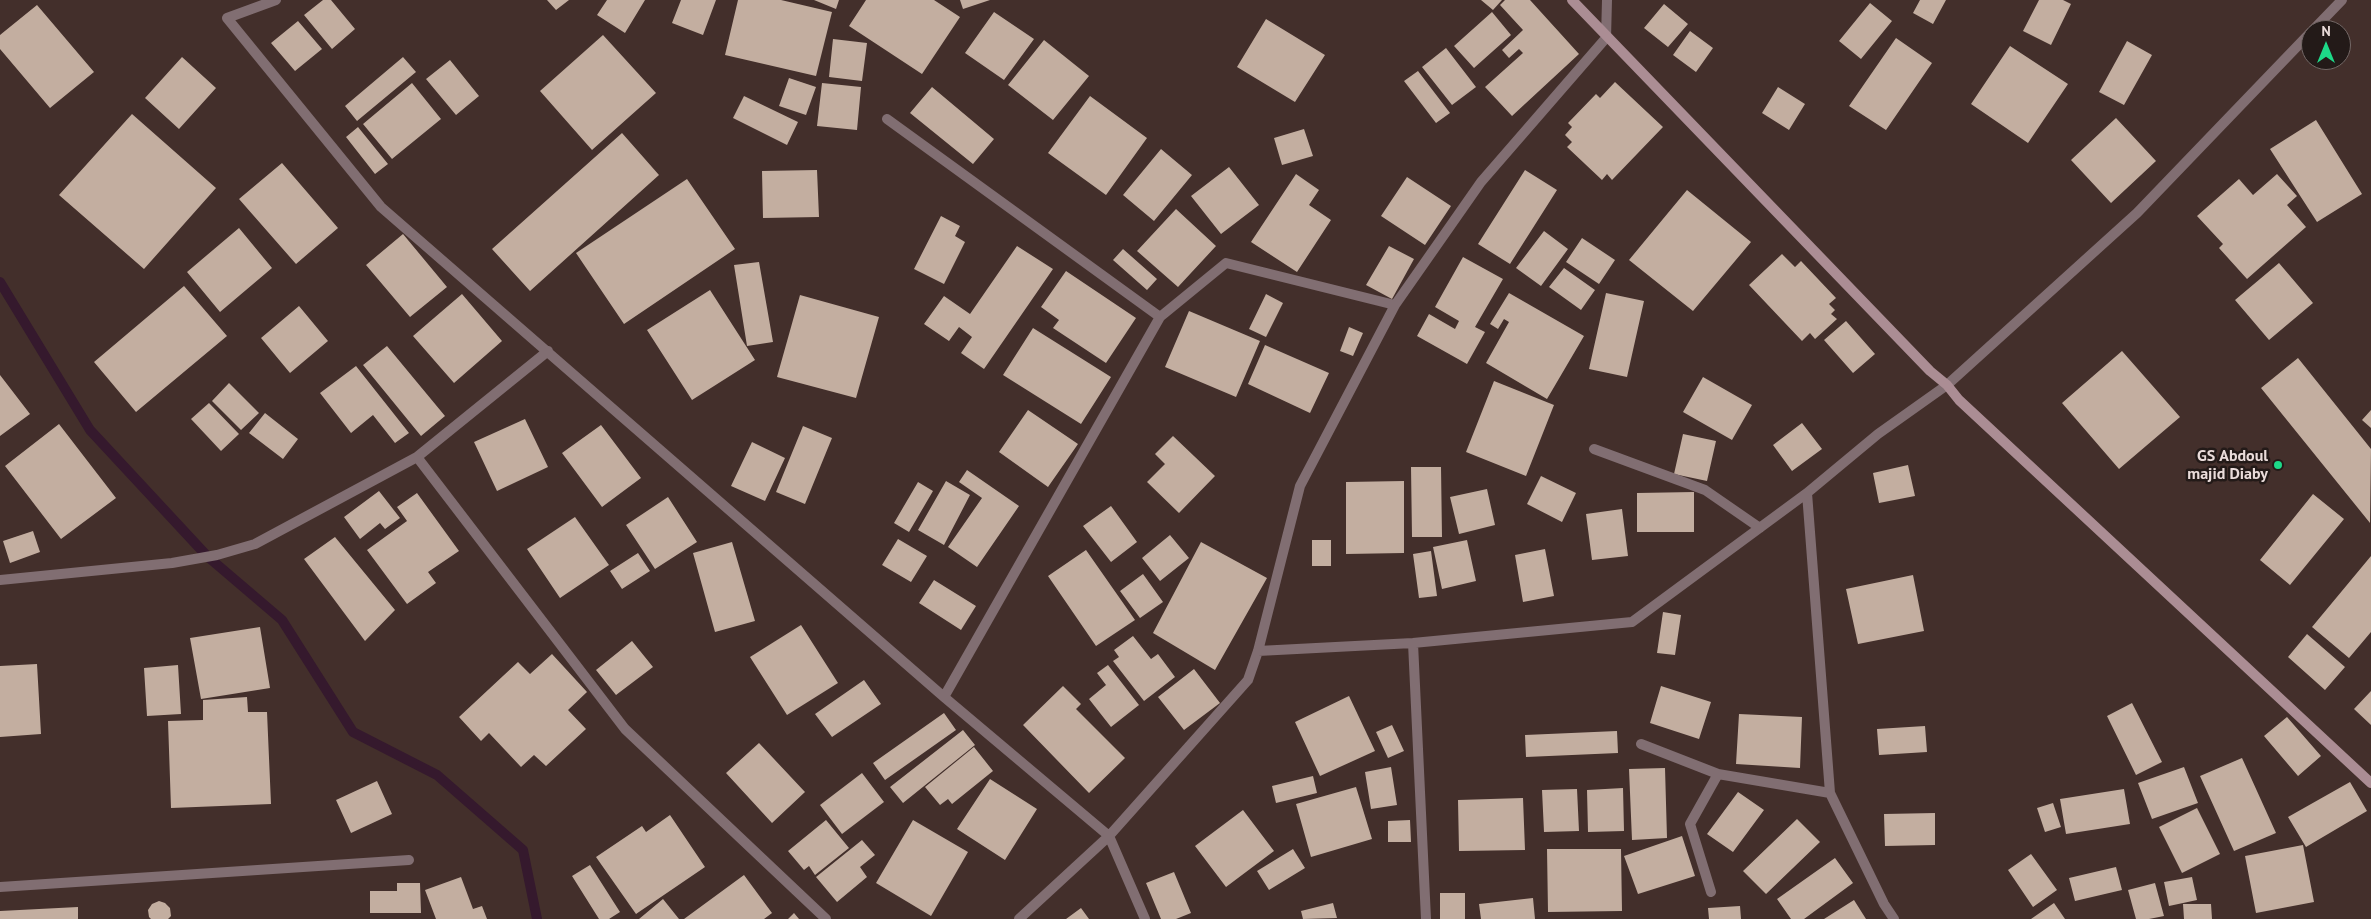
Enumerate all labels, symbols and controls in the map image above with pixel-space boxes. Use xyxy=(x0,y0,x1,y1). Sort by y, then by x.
north arrow xyxy=(2301,20,2351,70)
text: N xyxy=(2321,22,2331,40)
place label: GS Abdoul majid Diaby xyxy=(2187,446,2268,484)
marker: GS Abdoul majid Diaby xyxy=(2272,459,2284,471)

